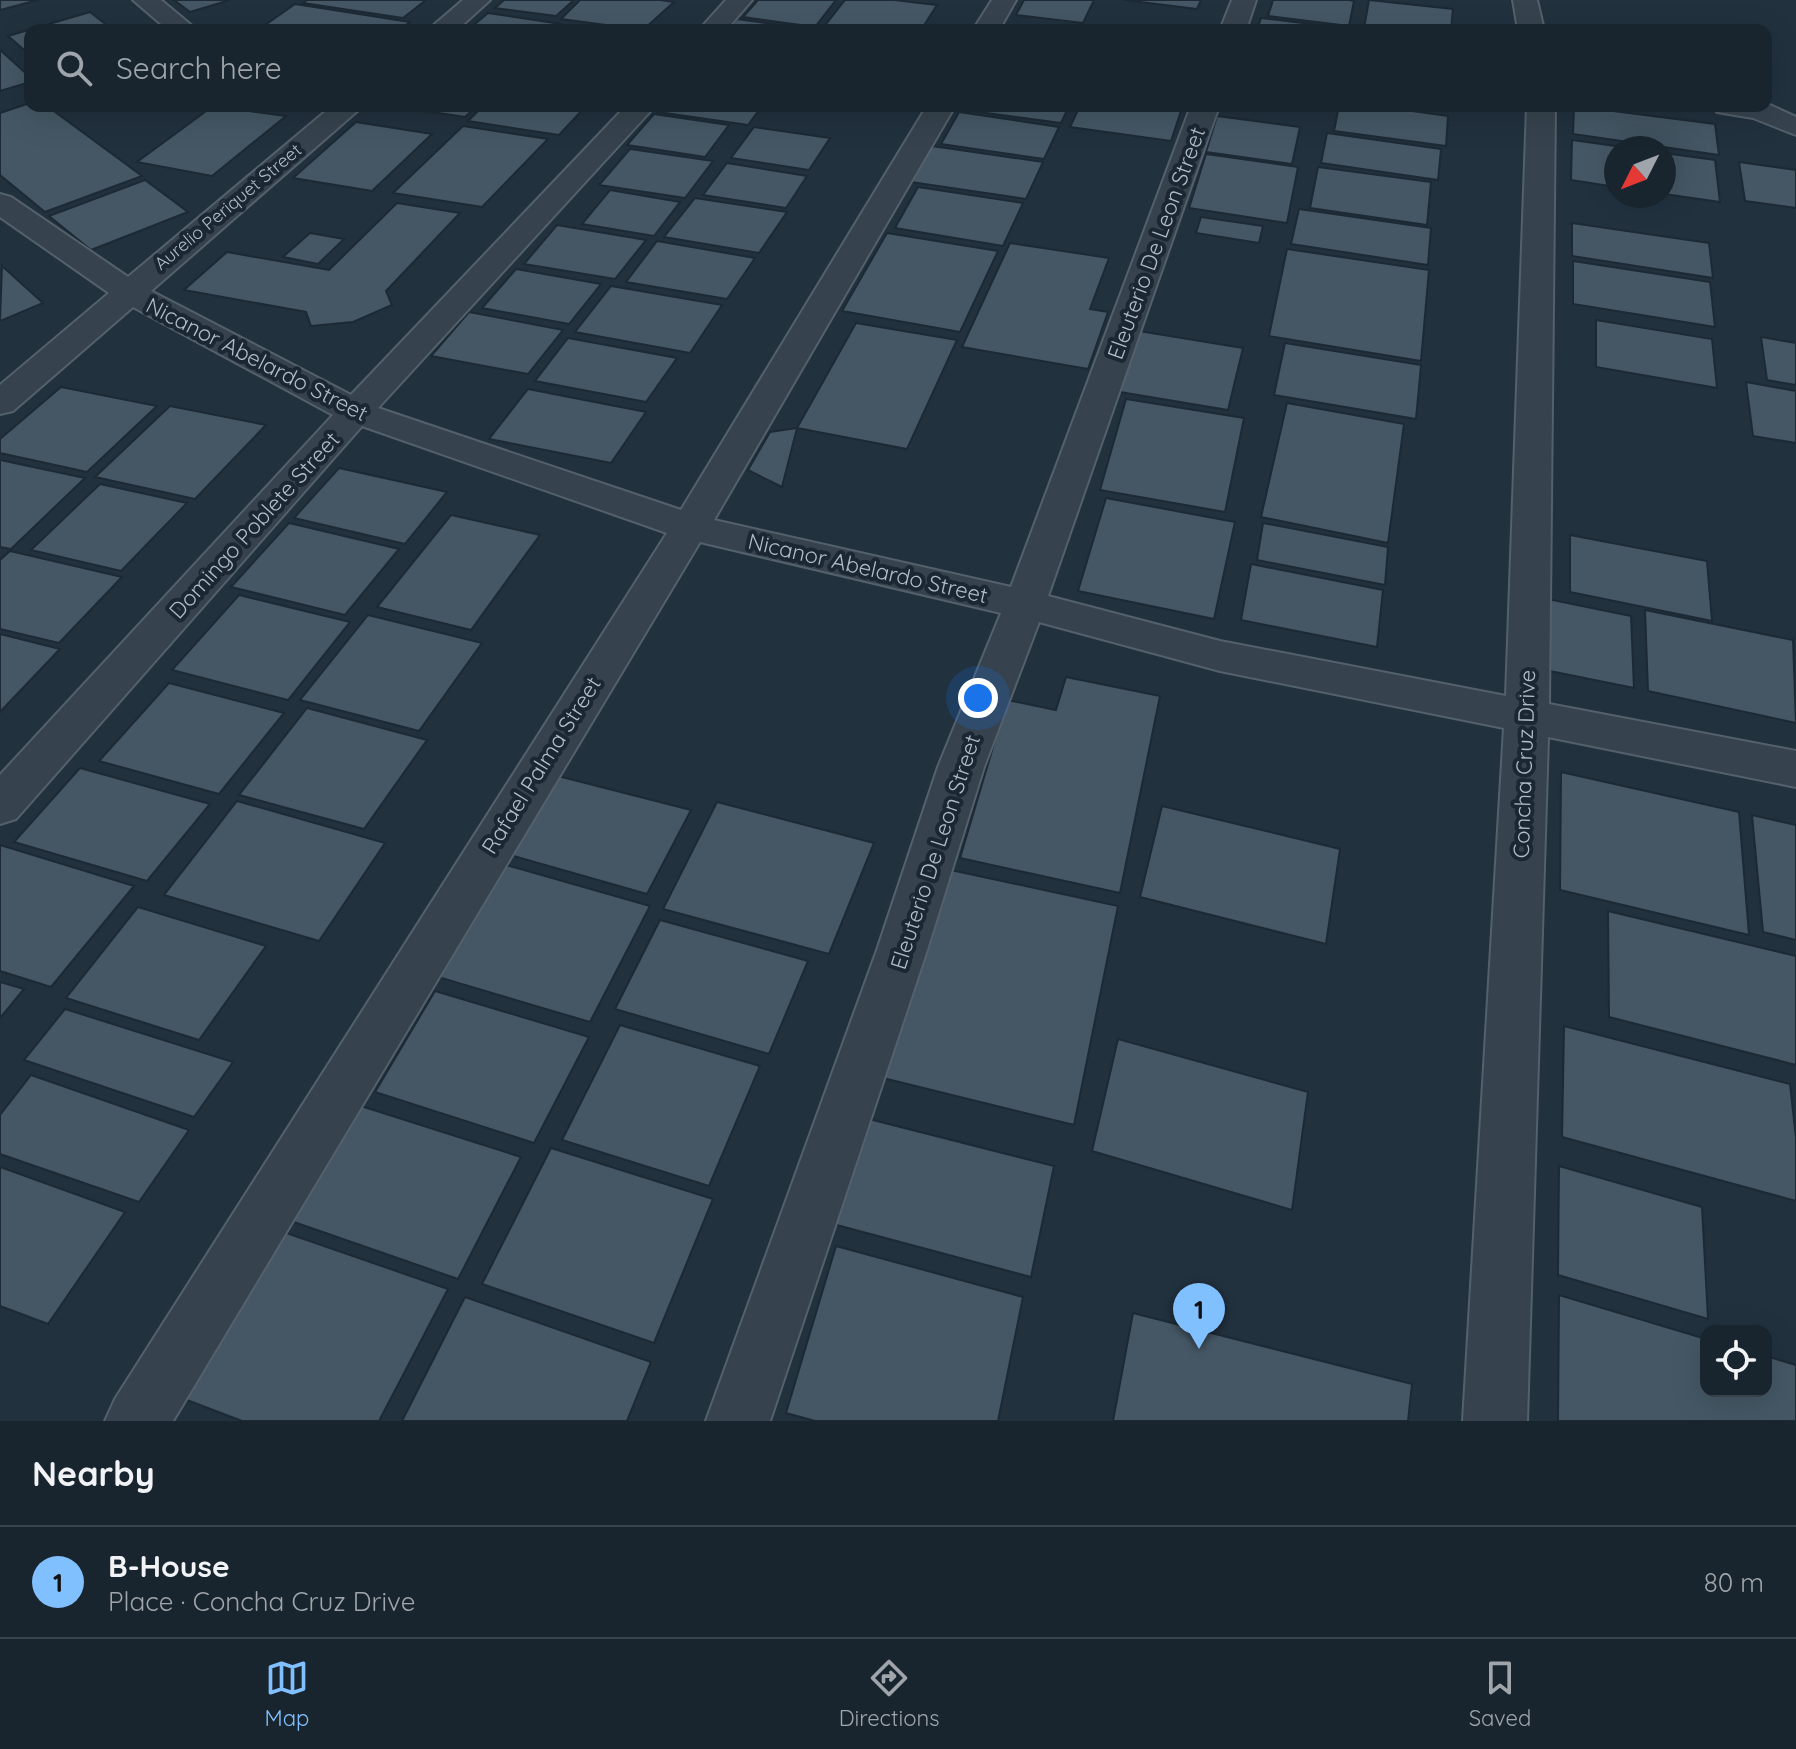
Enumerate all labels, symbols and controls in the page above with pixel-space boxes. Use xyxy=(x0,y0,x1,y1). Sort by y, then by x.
search box xyxy=(24,24,1772,112)
icon: search xyxy=(52,46,96,90)
text: Search here xyxy=(116,49,282,87)
street label: Eleuterio De Leon Street xyxy=(1101,123,1211,363)
north arrow xyxy=(1604,136,1676,208)
street label: Aurelio Periquet Street xyxy=(149,138,306,275)
street label: Nicanor Abelardo Street xyxy=(141,291,373,427)
street label: Domingo Poblete Street xyxy=(163,426,345,624)
street label: Nicanor Abelardo Street xyxy=(745,527,991,609)
street label: Concha Cruz Drive xyxy=(1507,669,1541,859)
street label: Rafael Palma Street xyxy=(475,671,607,859)
your location xyxy=(958,678,998,718)
street label: Eleuterio De Leon Street xyxy=(884,731,986,973)
pin: 1 xyxy=(1173,1283,1225,1349)
map controls xyxy=(1700,1325,1772,1397)
button: locate xyxy=(1700,1325,1772,1397)
text: Nearby xyxy=(32,1452,155,1495)
text: B-House xyxy=(108,1547,230,1585)
text: 1 xyxy=(53,1566,63,1599)
text: 80 m xyxy=(1704,1566,1764,1599)
text: Place · Concha Cruz Drive xyxy=(108,1585,415,1618)
tab: Map xyxy=(265,1656,309,1732)
tab: Directions xyxy=(839,1656,939,1732)
tab: Saved xyxy=(1469,1656,1531,1732)

